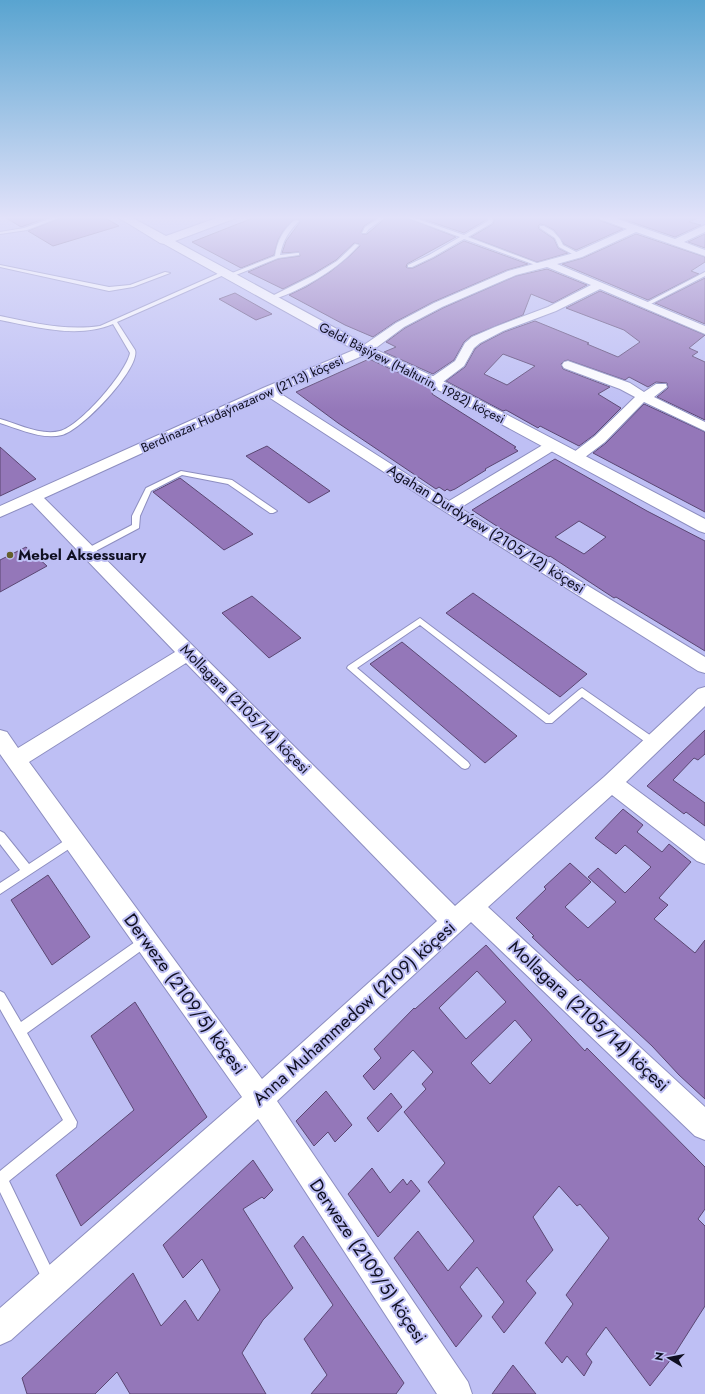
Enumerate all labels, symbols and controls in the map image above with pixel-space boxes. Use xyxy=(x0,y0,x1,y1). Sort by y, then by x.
street label: Geldi Bäşiýew (Halturin, 1982) köçesi xyxy=(316,318,508,428)
street label: Berdinazar Hudaýnazarow (2113) köçesi xyxy=(138,351,346,457)
street label: Agahan Durdyýew (2105/12) köçesi xyxy=(383,459,589,599)
place label: Mebel Aksessuary xyxy=(18,544,146,566)
marker: Mebel Aksessuary xyxy=(5,550,15,560)
street label: Mollagara (2105/14) köçesi xyxy=(175,639,315,779)
street label: Derweze (2109/5) köçesi xyxy=(118,908,252,1080)
street label: Anna Muhammedow (2109) köçesi xyxy=(247,915,461,1111)
street label: Mollagara (2105/14) köçesi xyxy=(503,934,675,1098)
street label: Derweze (2109/5) köçesi xyxy=(303,1174,433,1348)
north arrow xyxy=(649,1338,689,1378)
text: N xyxy=(651,1351,668,1362)

